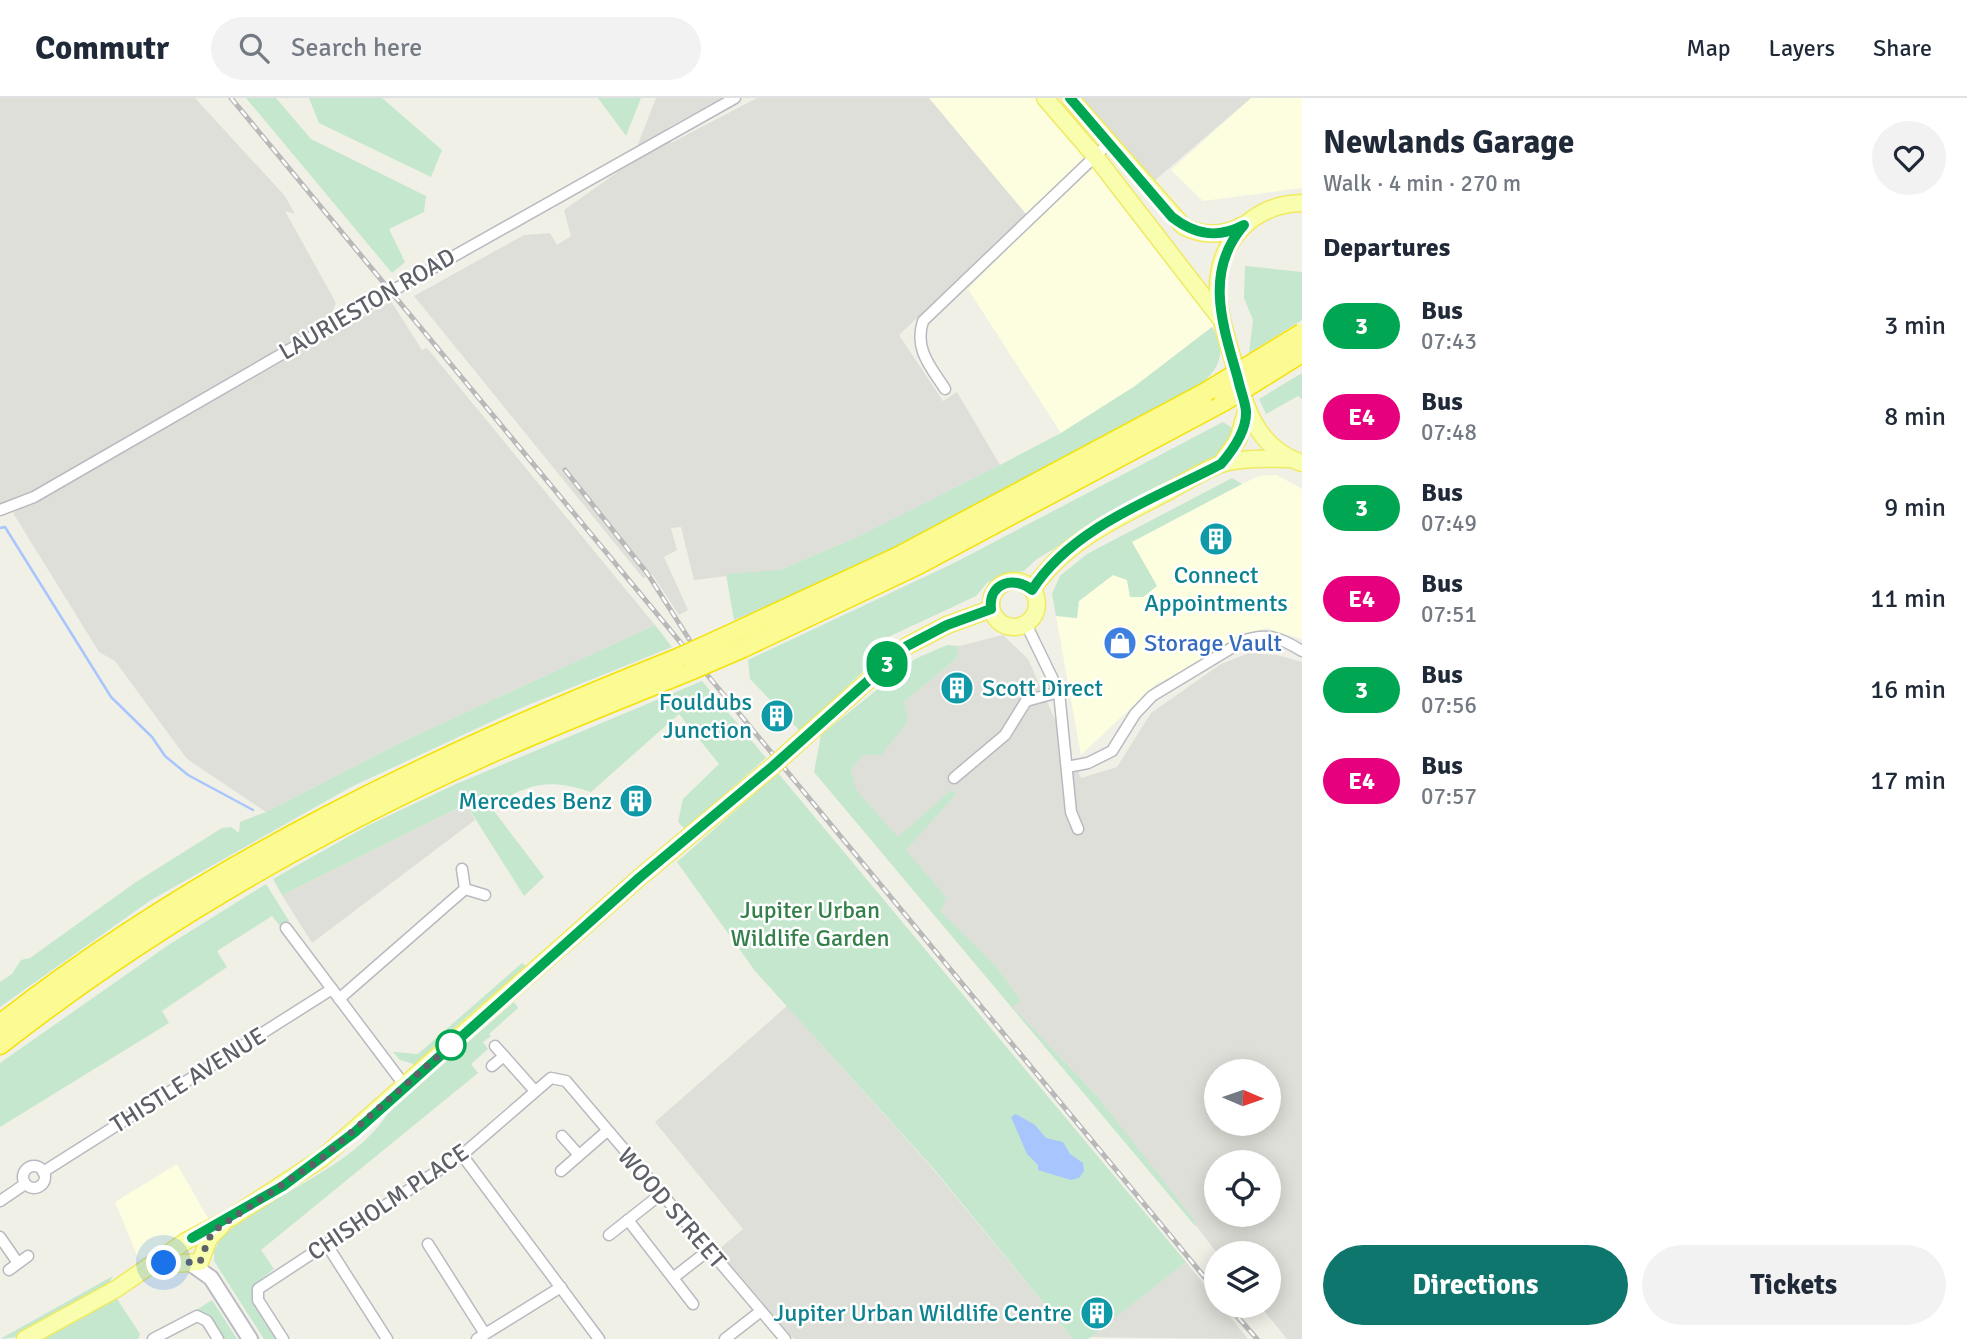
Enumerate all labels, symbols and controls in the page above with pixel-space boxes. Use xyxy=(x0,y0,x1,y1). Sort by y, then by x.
search box xyxy=(211,17,701,80)
text: Commutr xyxy=(35,28,169,69)
icon: search xyxy=(235,29,273,67)
text: Search here xyxy=(291,32,422,64)
text: Map xyxy=(1686,33,1731,63)
text: Layers xyxy=(1769,33,1835,63)
text: Share xyxy=(1873,33,1932,63)
button: heart xyxy=(1872,121,1946,195)
text: Newlands Garage xyxy=(1323,122,1574,163)
text: Walk · 4 min · 270 m xyxy=(1323,169,1521,198)
text: Departures xyxy=(1323,232,1450,264)
street label: LAURIESTON ROAD xyxy=(274,241,460,367)
text: Bus xyxy=(1421,295,1463,327)
text: 3 min xyxy=(1884,310,1946,342)
text: 3 xyxy=(1355,311,1368,341)
text: 07:43 xyxy=(1421,327,1477,356)
text: Bus xyxy=(1421,386,1463,418)
text: 8 min xyxy=(1884,401,1946,433)
text: E4 xyxy=(1348,402,1375,432)
text: 07:48 xyxy=(1421,418,1477,447)
text: Bus xyxy=(1421,477,1463,509)
text: 9 min xyxy=(1884,492,1946,524)
text: 3 xyxy=(1355,493,1368,523)
text: 07:49 xyxy=(1421,509,1477,538)
building icon: Connect Appointments xyxy=(1197,520,1235,558)
place label: Connect Appointments xyxy=(1144,560,1288,618)
text: Bus xyxy=(1421,568,1463,600)
text: 11 min xyxy=(1870,583,1946,615)
text: E4 xyxy=(1348,584,1375,614)
text: 07:51 xyxy=(1421,600,1477,629)
shop icon: Storage Vault xyxy=(1101,624,1139,662)
place label: Storage Vault xyxy=(1144,628,1282,658)
line badge: 3 xyxy=(864,641,910,687)
text: 3 xyxy=(881,649,893,679)
text: Bus xyxy=(1421,659,1463,691)
building icon: Scott Direct xyxy=(938,669,976,707)
place label: Scott Direct xyxy=(982,673,1103,703)
text: 16 min xyxy=(1870,674,1946,706)
text: 3 xyxy=(1355,675,1368,705)
place label: Fouldubs Junction xyxy=(659,687,752,745)
text: 07:56 xyxy=(1421,691,1477,720)
building icon: Fouldubs Junction xyxy=(758,697,796,735)
text: Bus xyxy=(1421,750,1463,782)
text: 17 min xyxy=(1870,765,1946,797)
text: E4 xyxy=(1348,766,1375,796)
building icon: Mercedes Benz xyxy=(617,782,655,820)
text: 07:57 xyxy=(1421,782,1477,811)
place label: Mercedes Benz xyxy=(458,786,612,816)
park label: Jupiter Urban Wildlife Garden xyxy=(731,895,889,953)
street label: THISTLE AVENUE xyxy=(105,1020,271,1140)
unlabelled marker xyxy=(436,1030,466,1060)
north arrow xyxy=(1204,1059,1281,1136)
map controls xyxy=(1204,1059,1281,1318)
street label: CHISHOLM PLACE xyxy=(302,1137,474,1267)
street label: WOOD STREET xyxy=(611,1141,733,1275)
button: locate xyxy=(1204,1150,1281,1227)
button: layers xyxy=(1204,1241,1281,1318)
your location xyxy=(146,1245,181,1280)
button: Directions xyxy=(1323,1245,1628,1325)
button: Tickets xyxy=(1642,1245,1946,1325)
building icon: Jupiter Urban Wildlife Centre xyxy=(1078,1294,1116,1332)
place label: Jupiter Urban Wildlife Centre xyxy=(773,1298,1072,1328)

